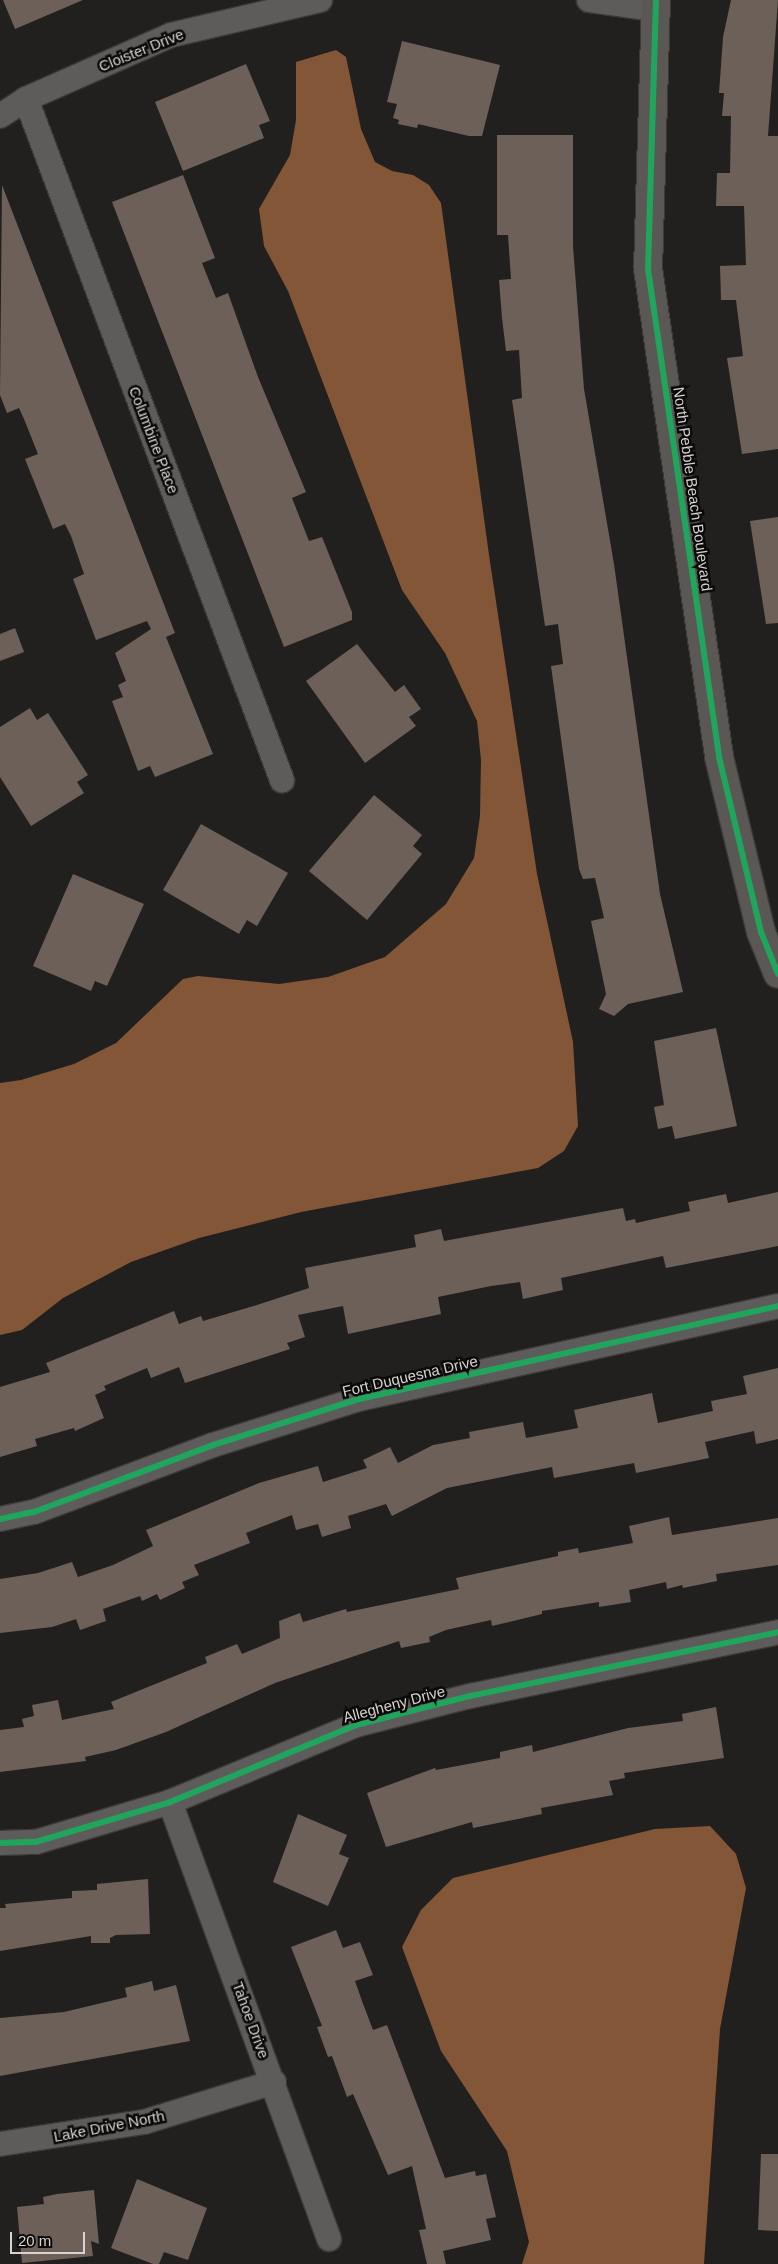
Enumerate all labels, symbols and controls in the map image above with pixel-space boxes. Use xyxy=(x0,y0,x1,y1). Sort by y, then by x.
street label: Cloister Drive xyxy=(96,25,186,75)
street label: Columbine Place xyxy=(125,384,183,496)
street label: North Pebble Beach Boulevard xyxy=(670,386,716,592)
street label: Fort Duquesna Drive xyxy=(341,1352,479,1400)
street label: Allegheny Drive xyxy=(341,1682,447,1726)
street label: Tahoe Drive xyxy=(229,1979,273,2061)
street label: Lake Drive North xyxy=(52,2106,166,2146)
scale bar xyxy=(12,2222,88,2254)
text: 20 m xyxy=(18,2232,51,2249)

